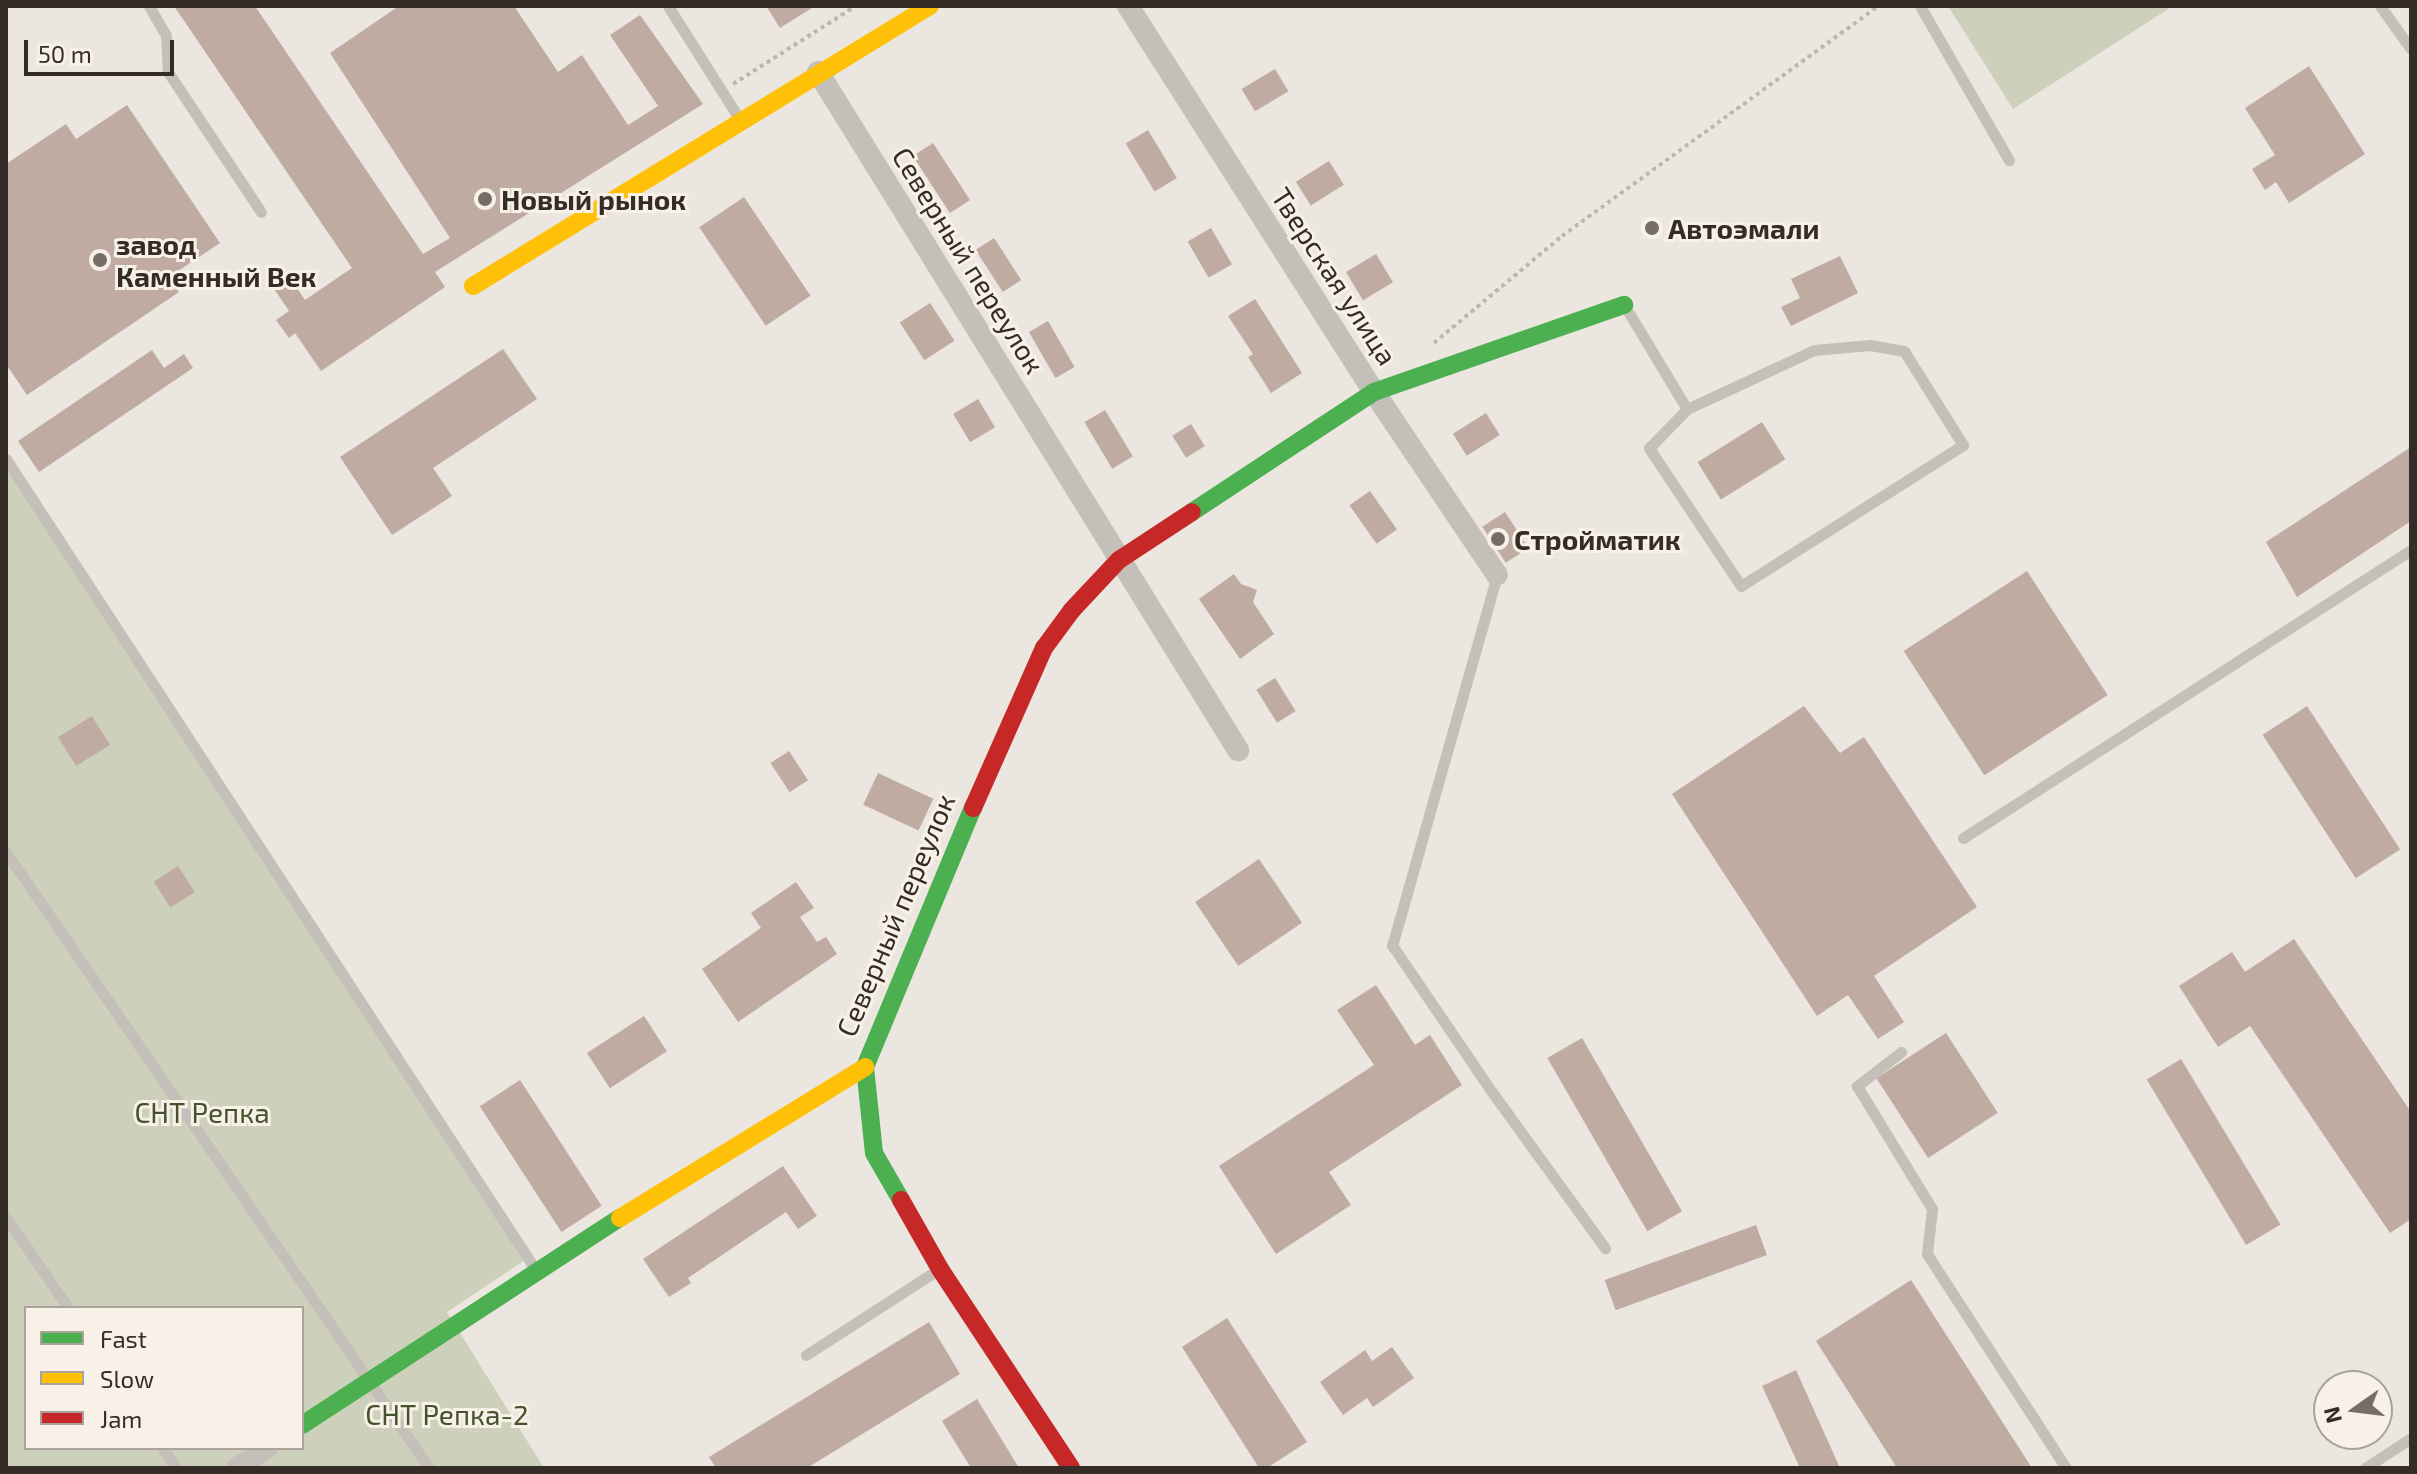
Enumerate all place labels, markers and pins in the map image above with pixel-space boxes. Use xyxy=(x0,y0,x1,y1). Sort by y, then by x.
place label: Новый рынок xyxy=(501,182,686,216)
marker: Новый рынок xyxy=(476,190,494,208)
place label: Автоэмали xyxy=(1668,211,1820,245)
marker: Автоэмали xyxy=(1643,219,1661,237)
place label: завод Каменный Век xyxy=(116,227,316,293)
marker: завод Каменный Век xyxy=(91,251,109,269)
place label: Стройматик xyxy=(1514,522,1681,556)
marker: Стройматик xyxy=(1489,530,1507,548)

